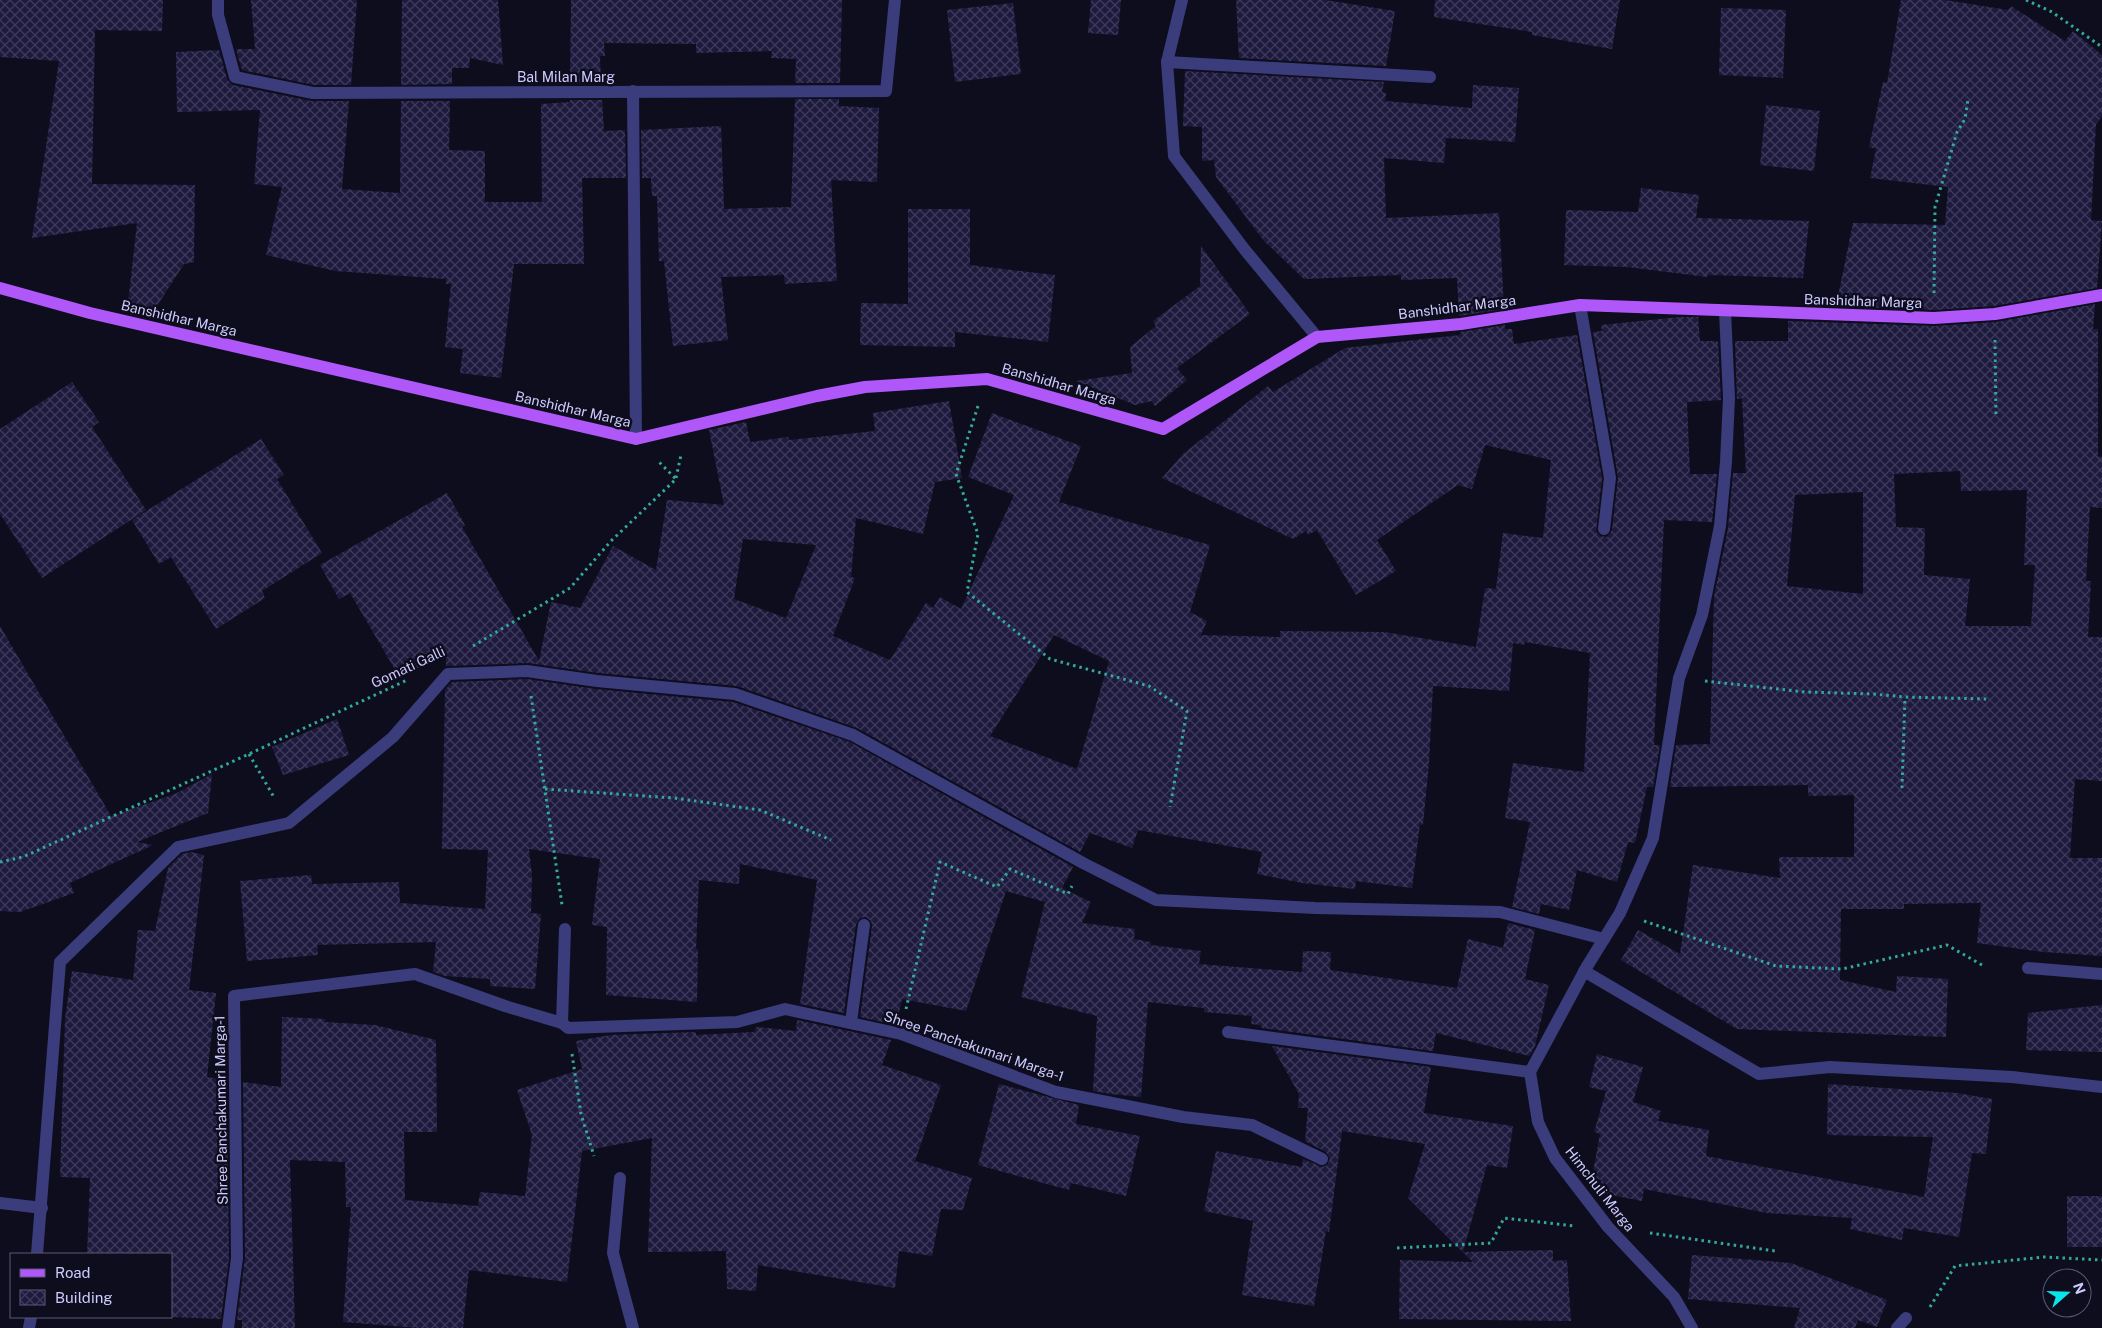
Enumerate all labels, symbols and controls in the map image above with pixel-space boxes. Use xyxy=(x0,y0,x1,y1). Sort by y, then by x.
street label: Bal Milan Marg xyxy=(517,69,615,85)
street label: Banshidhar Marga xyxy=(1804,291,1922,311)
street label: Banshidhar Marga xyxy=(1397,292,1517,322)
street label: Banshidhar Marga xyxy=(119,297,239,339)
street label: Banshidhar Marga xyxy=(1000,360,1118,408)
street label: Banshidhar Marga xyxy=(513,388,633,430)
street label: Gomati Galli xyxy=(369,643,447,691)
street label: Shree Panchakumari Marga-1 xyxy=(882,1008,1066,1084)
street label: Shree Panchakumari Marga-1 xyxy=(211,1015,231,1205)
street label: Himchuli Marga xyxy=(1562,1144,1638,1234)
legend xyxy=(10,1253,172,1318)
text: Road xyxy=(55,1264,91,1281)
north arrow xyxy=(2042,1268,2092,1318)
text: N xyxy=(2070,1281,2089,1296)
text: Building xyxy=(55,1289,113,1306)

